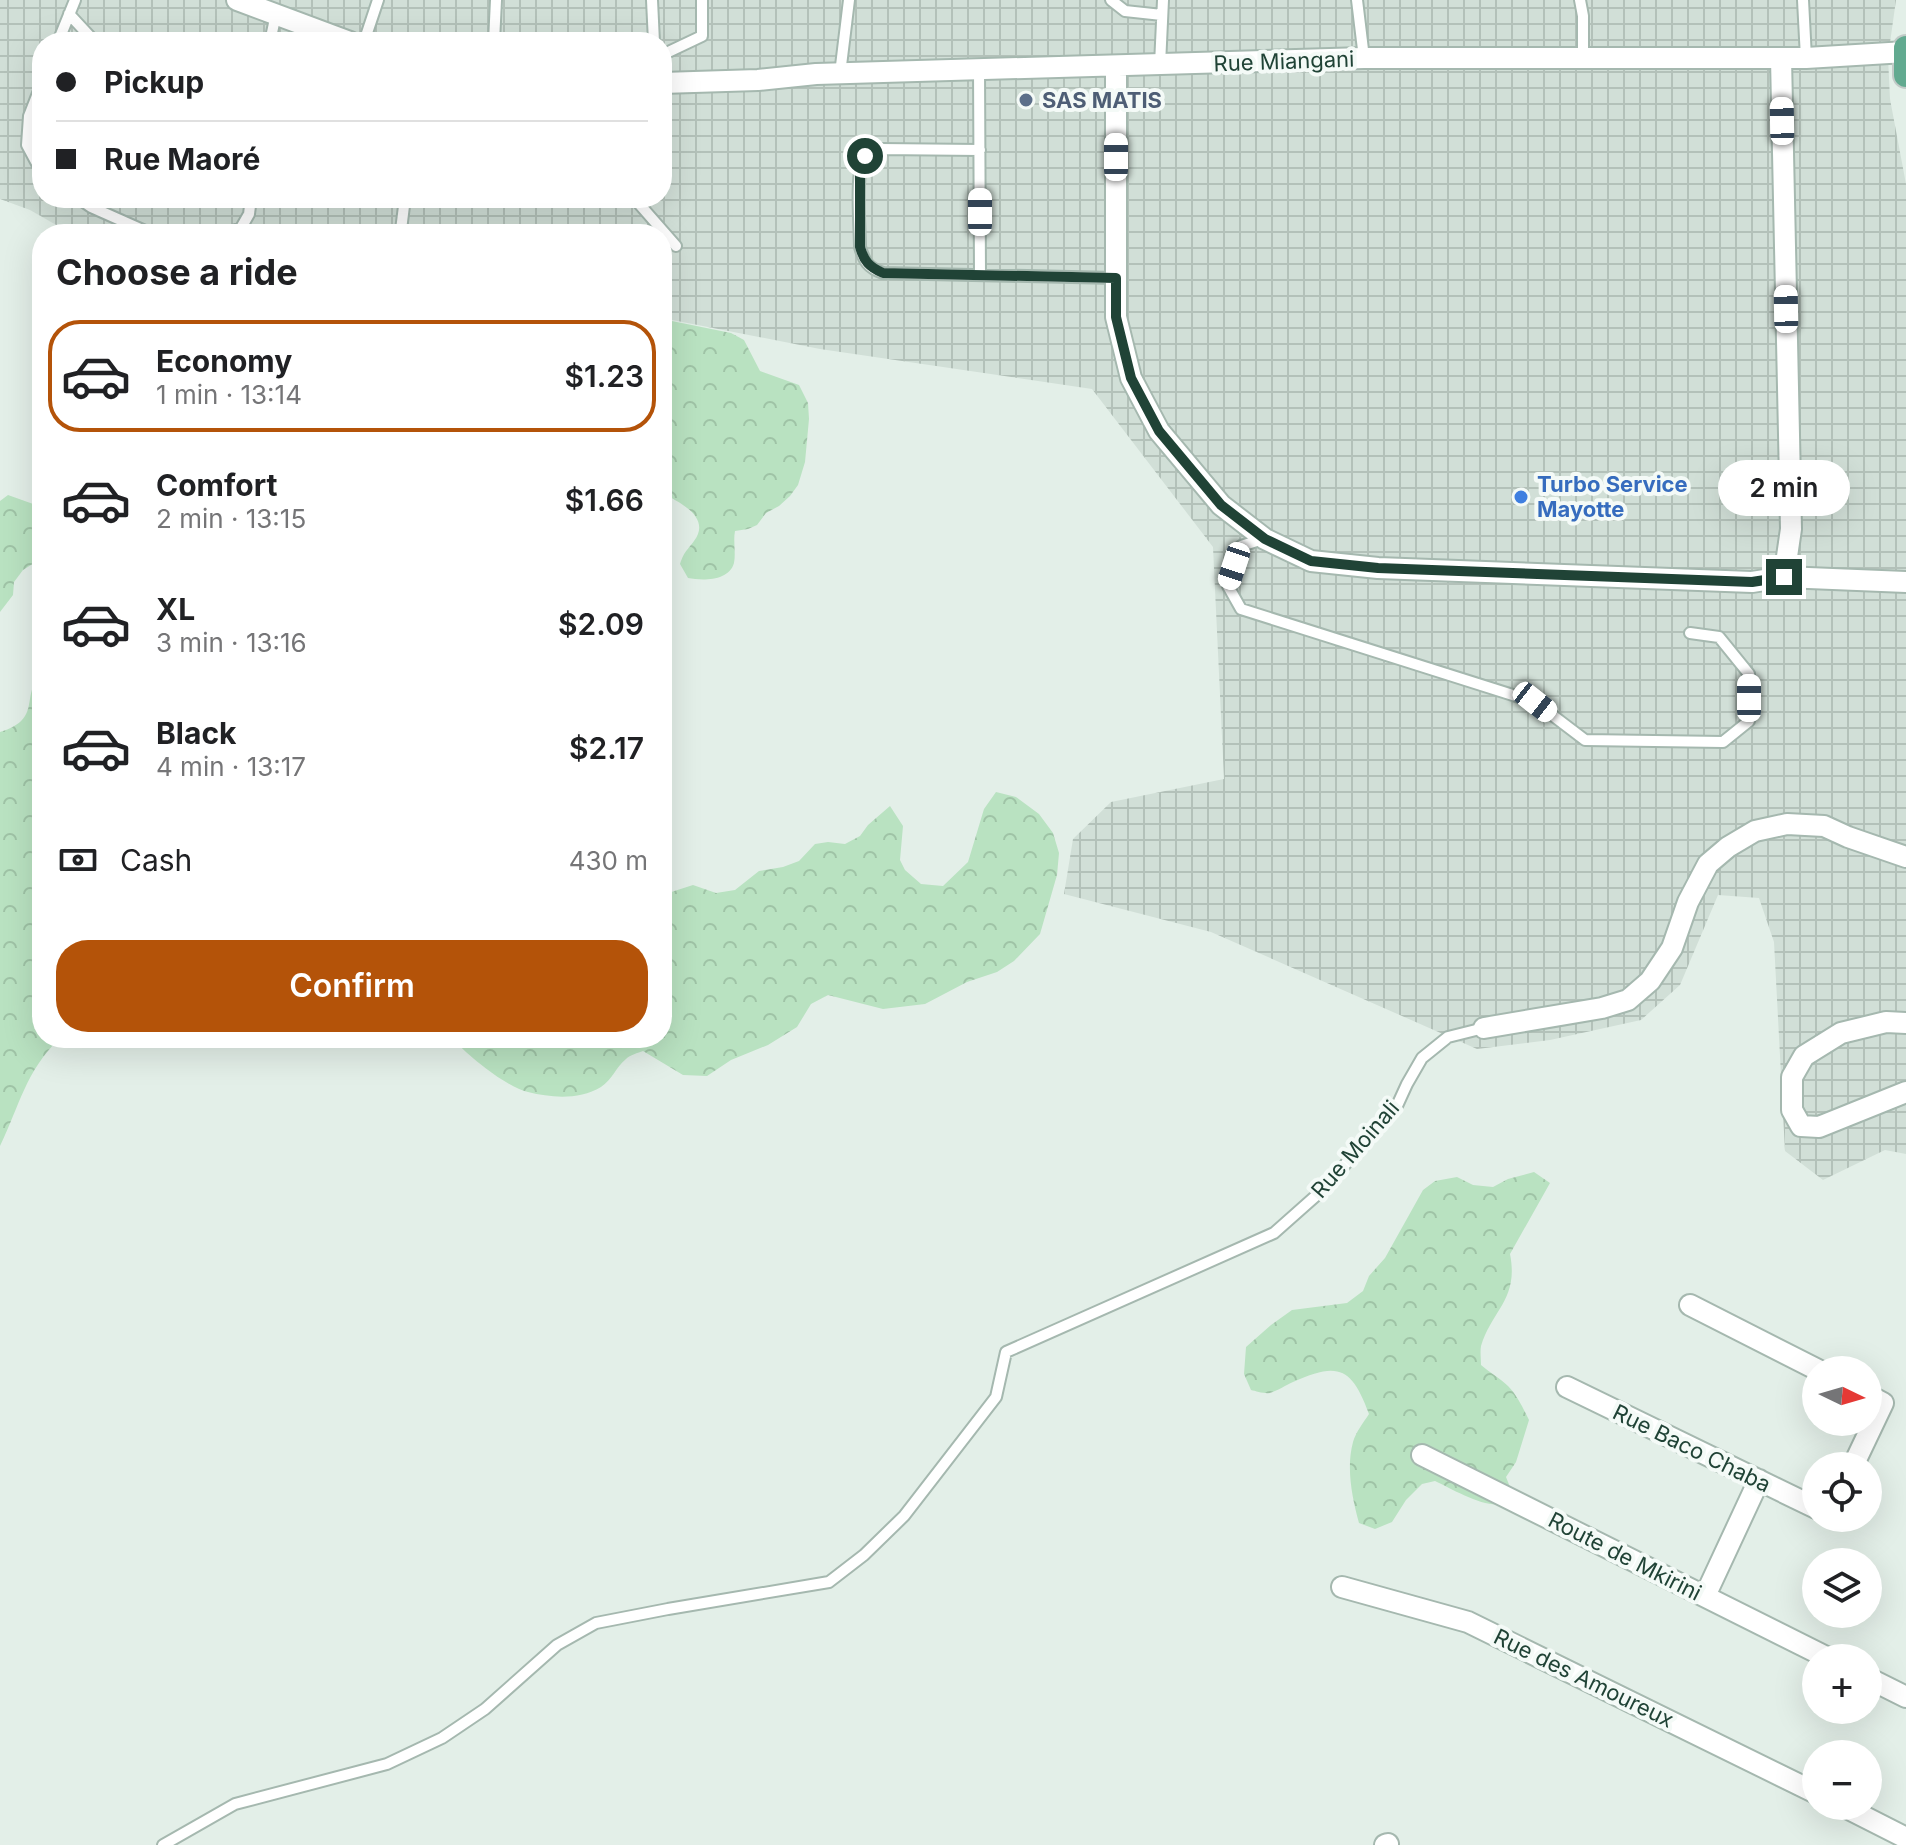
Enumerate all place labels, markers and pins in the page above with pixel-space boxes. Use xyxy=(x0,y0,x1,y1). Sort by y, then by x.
place label: SAS MATIS xyxy=(1042,87,1162,113)
marker: SAS MATIS xyxy=(1017,91,1035,109)
place label: Turbo Service Mayotte xyxy=(1537,471,1688,522)
marker: Turbo Service Mayotte xyxy=(1512,488,1530,506)

